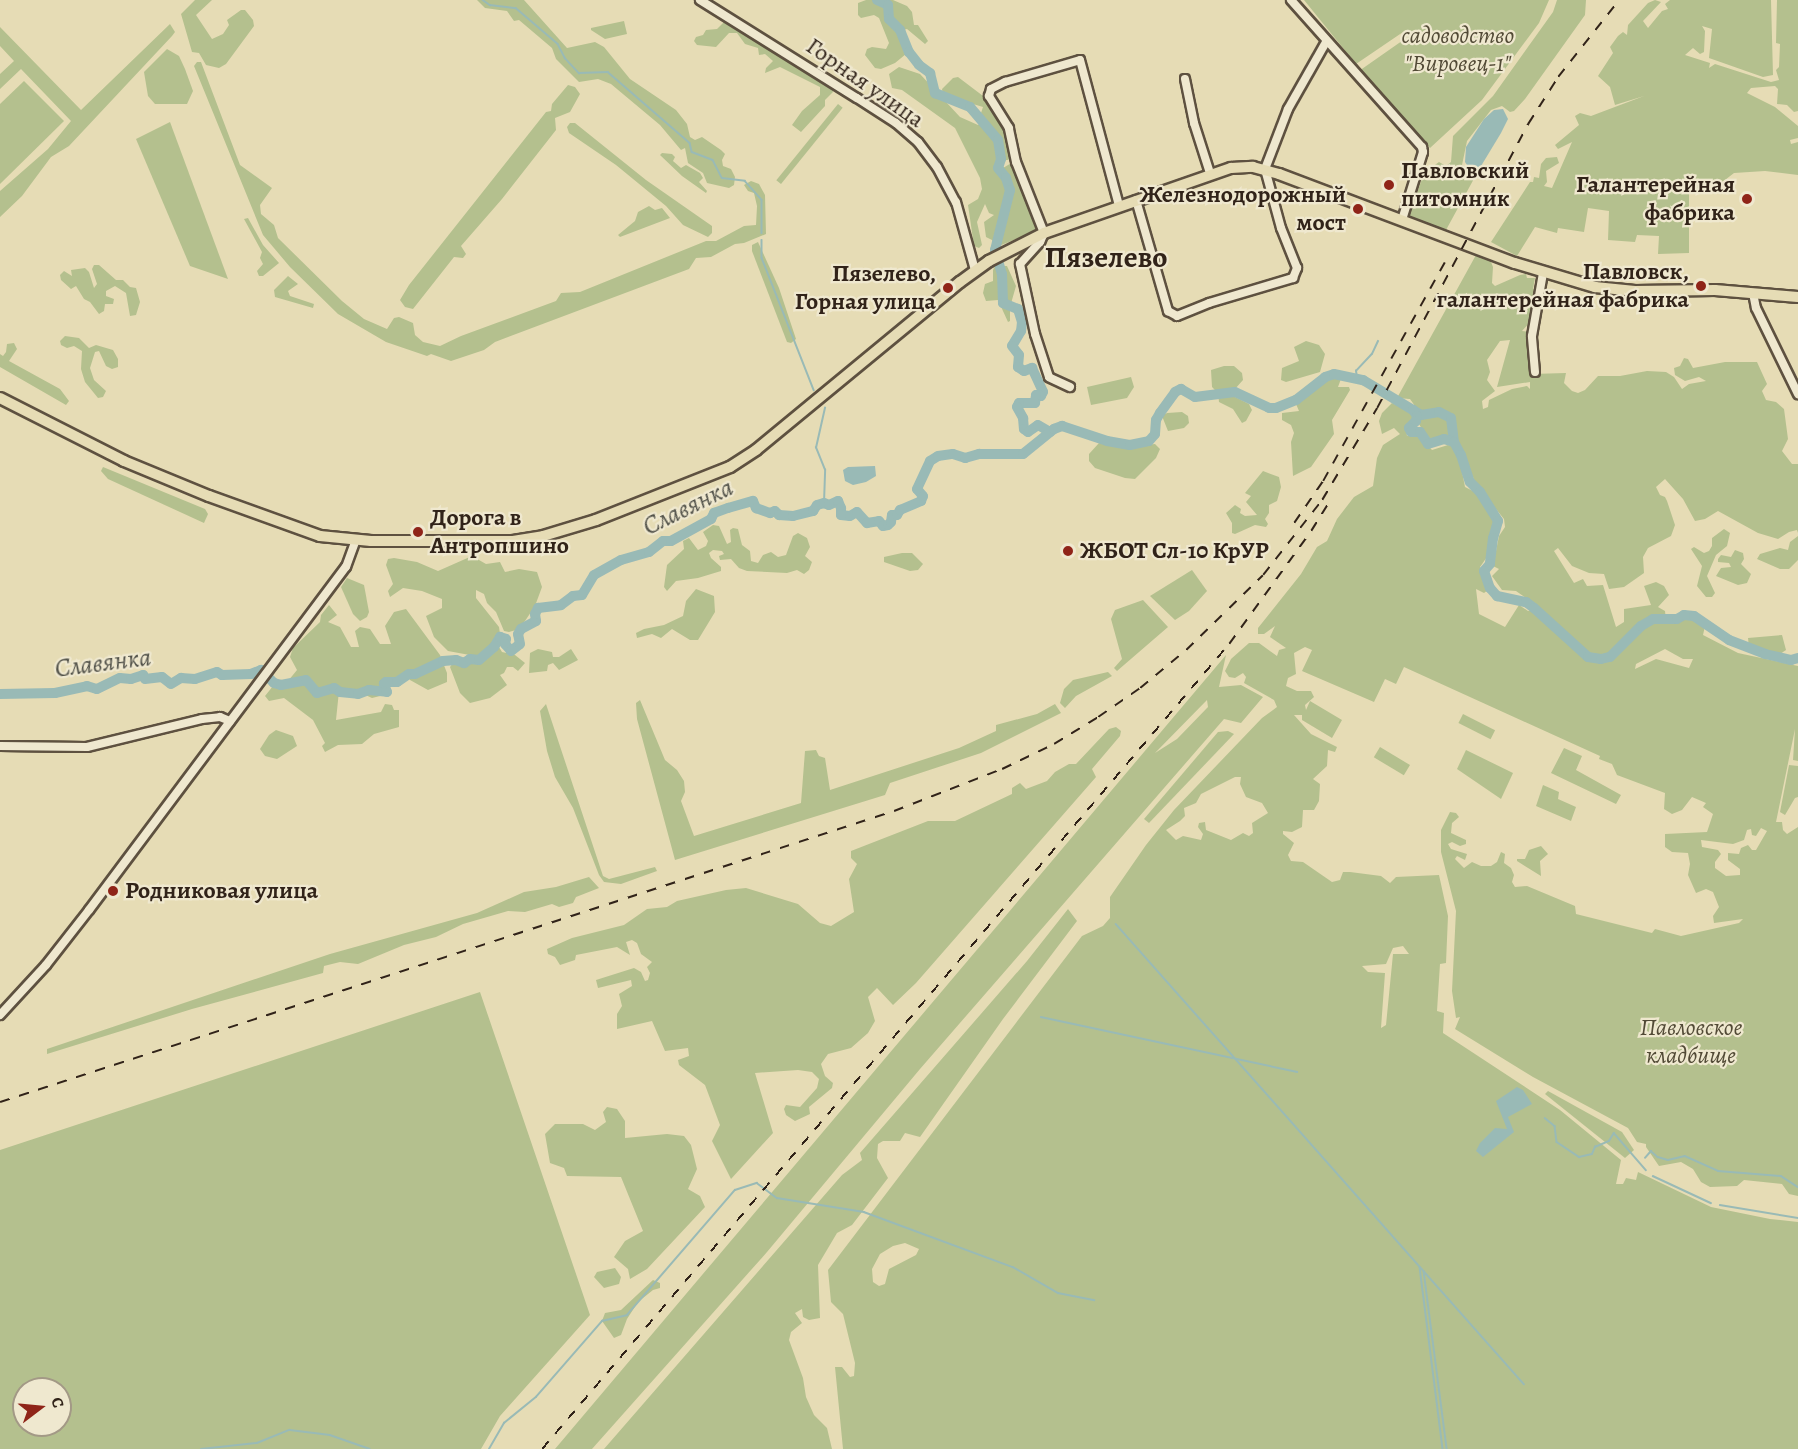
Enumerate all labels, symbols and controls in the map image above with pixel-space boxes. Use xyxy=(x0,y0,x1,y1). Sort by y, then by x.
park label: садоводство "Вировец-1" xyxy=(1402,22,1514,78)
street label: Горная улица xyxy=(800,32,930,134)
place label: Павловский питомник xyxy=(1401,157,1529,213)
place label: Галантерейная фабрика xyxy=(1576,171,1735,227)
marker: Павловский питомник xyxy=(1382,178,1396,192)
place label: Железнодорожный мост xyxy=(1139,181,1346,237)
marker: Галантерейная фабрика xyxy=(1740,192,1754,206)
marker: Железнодорожный мост xyxy=(1351,202,1365,216)
district label: Пязелево xyxy=(1045,239,1167,275)
place label: Павловск, галантерейная фабрика xyxy=(1437,258,1689,314)
place label: Пязелево, Горная улица xyxy=(795,260,936,316)
marker: Павловск, галантерейная фабрика xyxy=(1694,279,1708,293)
marker: Пязелево, Горная улица xyxy=(941,281,955,295)
water label: Славянка xyxy=(638,472,738,542)
place label: Дорога в Антропшино xyxy=(430,504,569,560)
marker: Дорога в Антропшино xyxy=(411,525,425,539)
place label: ЖБОТ Сл-10 КрУР xyxy=(1080,537,1269,565)
marker: ЖБОТ Сл-10 КрУР xyxy=(1061,544,1075,558)
water label: Славянка xyxy=(53,642,153,684)
place label: Родниковая улица xyxy=(125,877,318,905)
marker: Родниковая улица xyxy=(106,884,120,898)
park label: Павловское кладбище xyxy=(1640,1014,1742,1070)
north arrow xyxy=(12,1377,72,1437)
text: С xyxy=(45,1395,69,1410)

